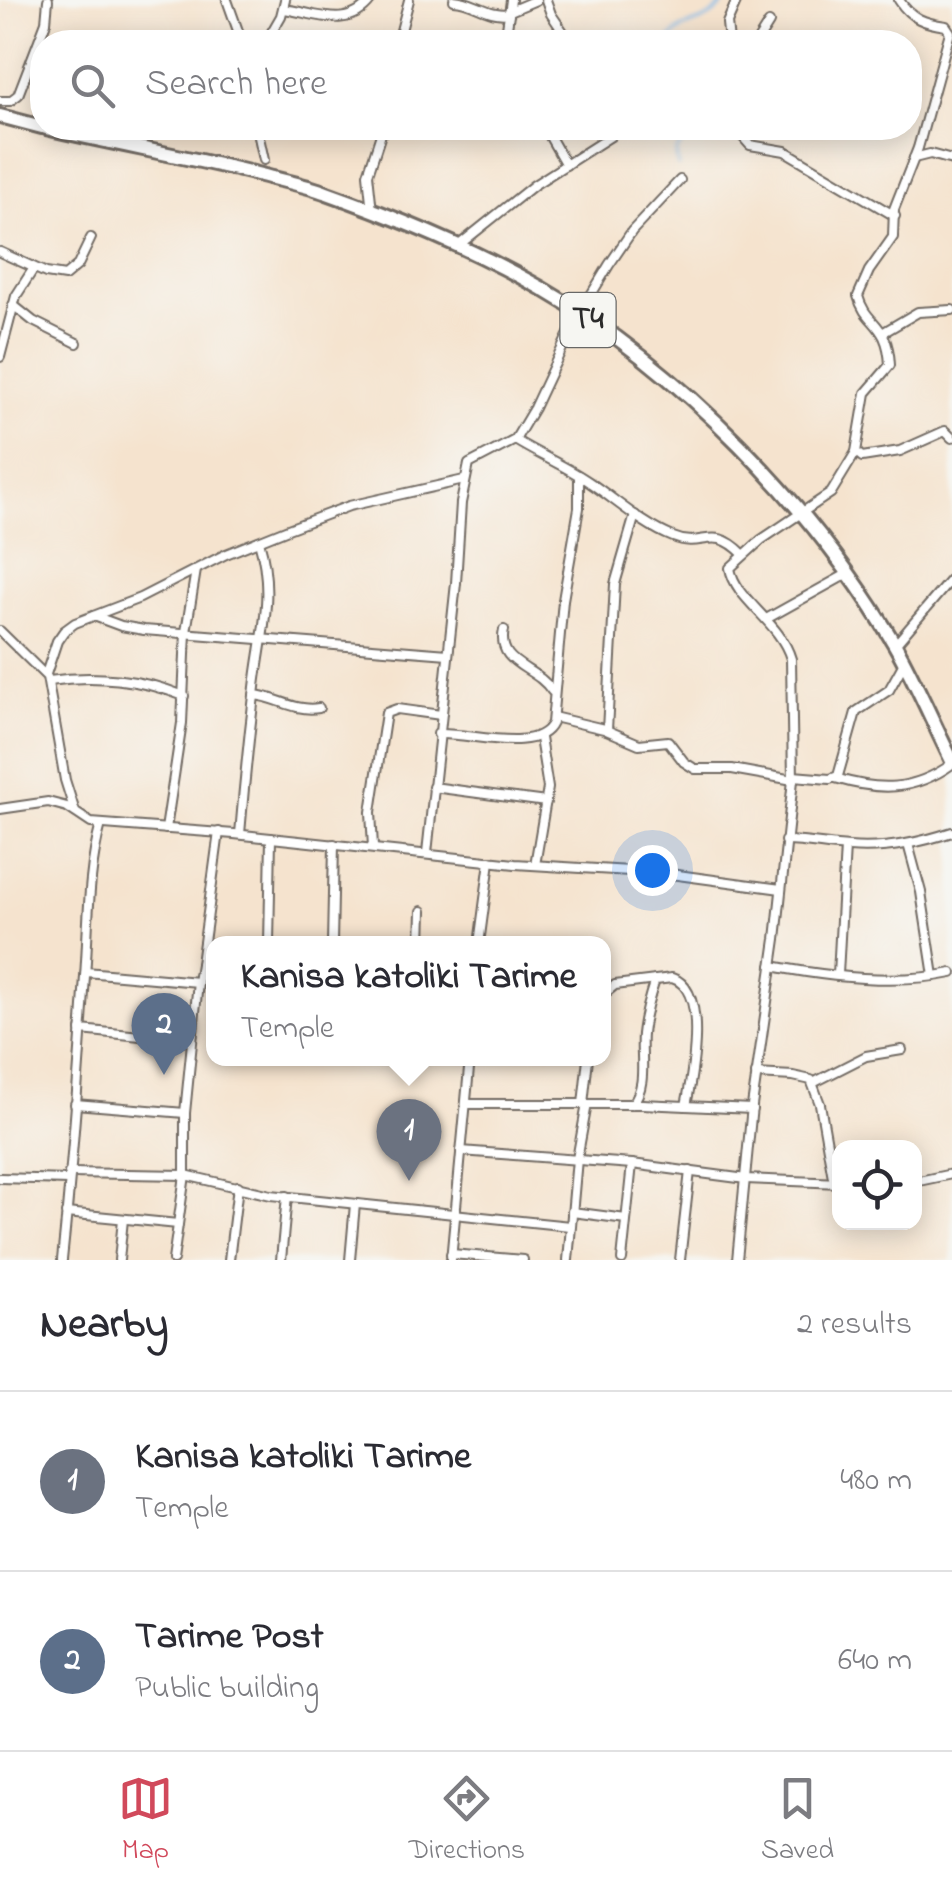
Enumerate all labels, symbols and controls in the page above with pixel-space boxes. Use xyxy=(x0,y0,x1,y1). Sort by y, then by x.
search box xyxy=(30,30,922,140)
text: Search here xyxy=(145,57,327,113)
icon: search xyxy=(65,58,120,113)
road number: T4 xyxy=(560,293,616,347)
your location xyxy=(627,845,678,896)
popup xyxy=(206,936,611,1066)
text: Kanisa katoliki Tarime xyxy=(240,950,577,1006)
pin: 2 xyxy=(132,992,196,1075)
text: Temple xyxy=(240,1006,334,1053)
pin: 1 xyxy=(376,1098,442,1181)
map controls xyxy=(832,1140,922,1230)
button: locate xyxy=(832,1140,922,1230)
text: Nearby xyxy=(40,1295,168,1356)
text: 2 results xyxy=(797,1302,912,1349)
text: Kanisa katoliki Tarime xyxy=(135,1430,471,1486)
text: 1 xyxy=(67,1458,78,1505)
text: 480 m xyxy=(840,1458,912,1505)
text: Temple xyxy=(135,1486,229,1533)
text: Tarime Post xyxy=(135,1610,324,1666)
text: 2 xyxy=(65,1638,80,1685)
text: 640 m xyxy=(838,1638,912,1685)
text: Public building xyxy=(135,1666,319,1713)
tab: Map xyxy=(118,1771,173,1872)
tab: Directions xyxy=(409,1771,525,1872)
tab: Saved xyxy=(761,1771,834,1872)

